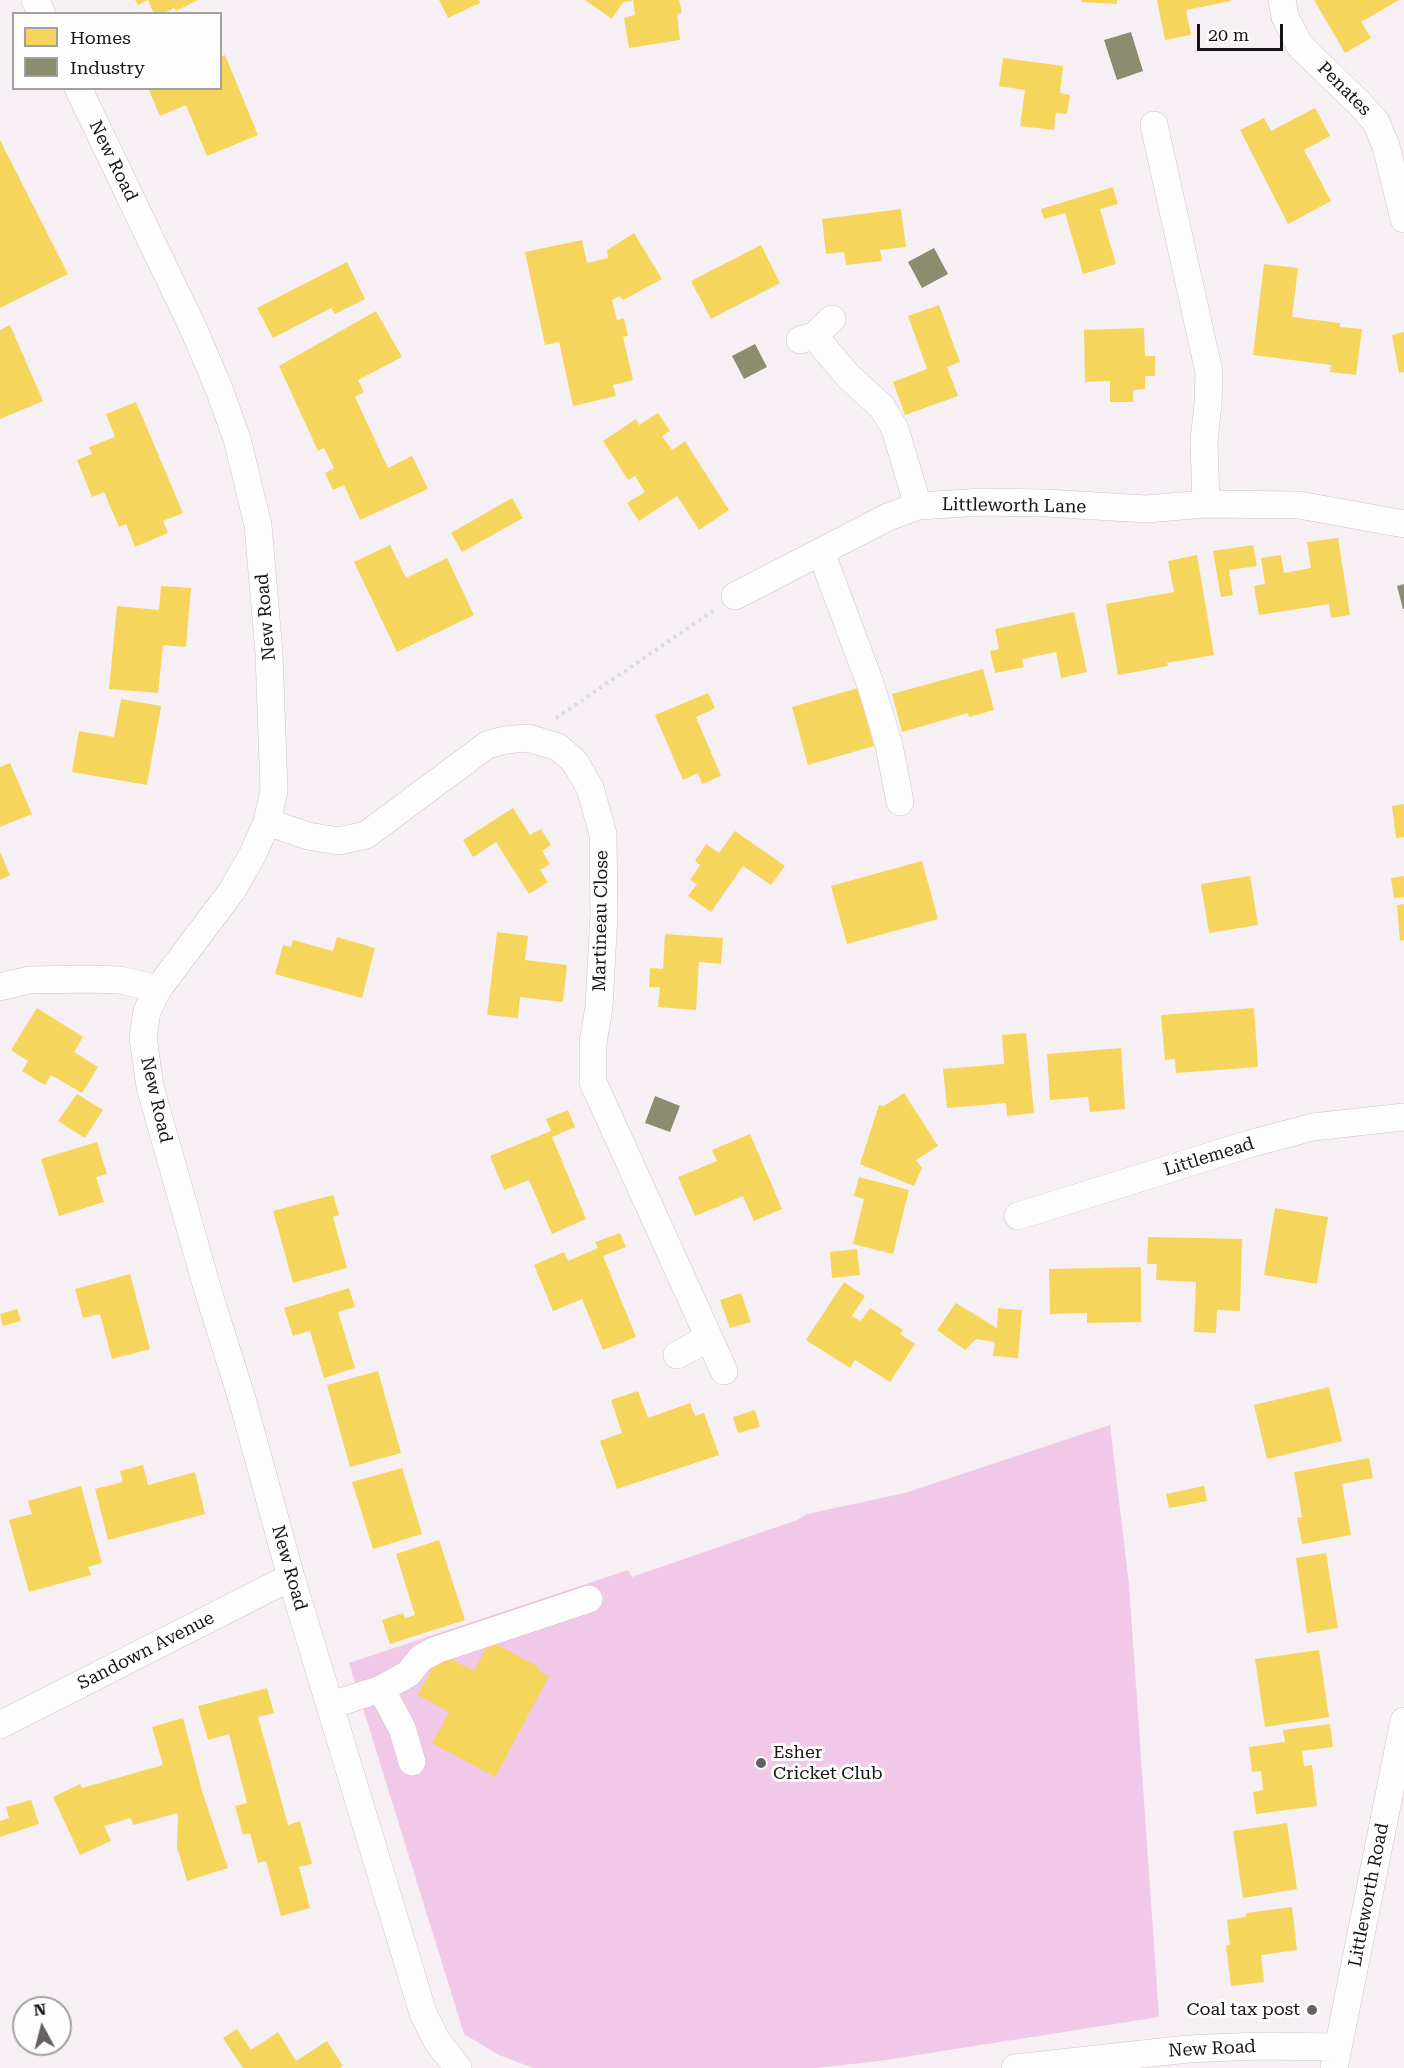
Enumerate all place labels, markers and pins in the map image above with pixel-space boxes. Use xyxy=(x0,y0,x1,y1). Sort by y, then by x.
place label: Esher Cricket Club xyxy=(773,1742,883,1784)
marker: Esher Cricket Club xyxy=(754,1756,768,1770)
place label: Coal tax post xyxy=(1187,1999,1300,2021)
marker: Coal tax post xyxy=(1305,2003,1319,2017)

